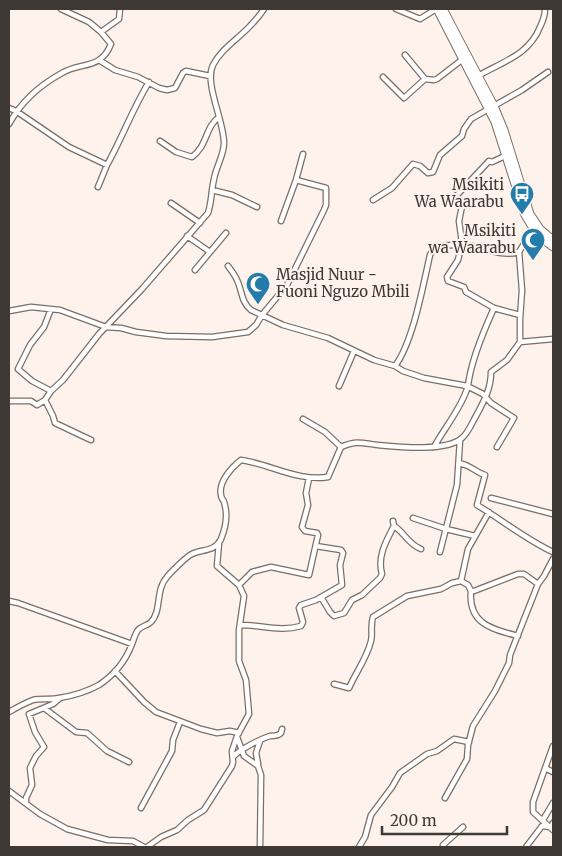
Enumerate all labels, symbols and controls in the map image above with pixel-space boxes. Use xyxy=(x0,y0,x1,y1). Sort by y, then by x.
place label: Msikiti Wa Waarabu xyxy=(413,175,504,211)
bus stop icon: Msikiti Wa Waarabu xyxy=(509,181,535,215)
place label: Msikiti wa Waarabu xyxy=(427,221,516,257)
mosque icon: Msikiti wa Waarabu xyxy=(520,227,546,261)
place label: Masjid Nuur - Fuoni Nguzo Mbili xyxy=(276,265,410,301)
mosque icon: Masjid Nuur - Fuoni Nguzo Mbili xyxy=(245,271,271,305)
scale bar xyxy=(382,804,507,836)
text: 200 m xyxy=(390,811,437,830)

